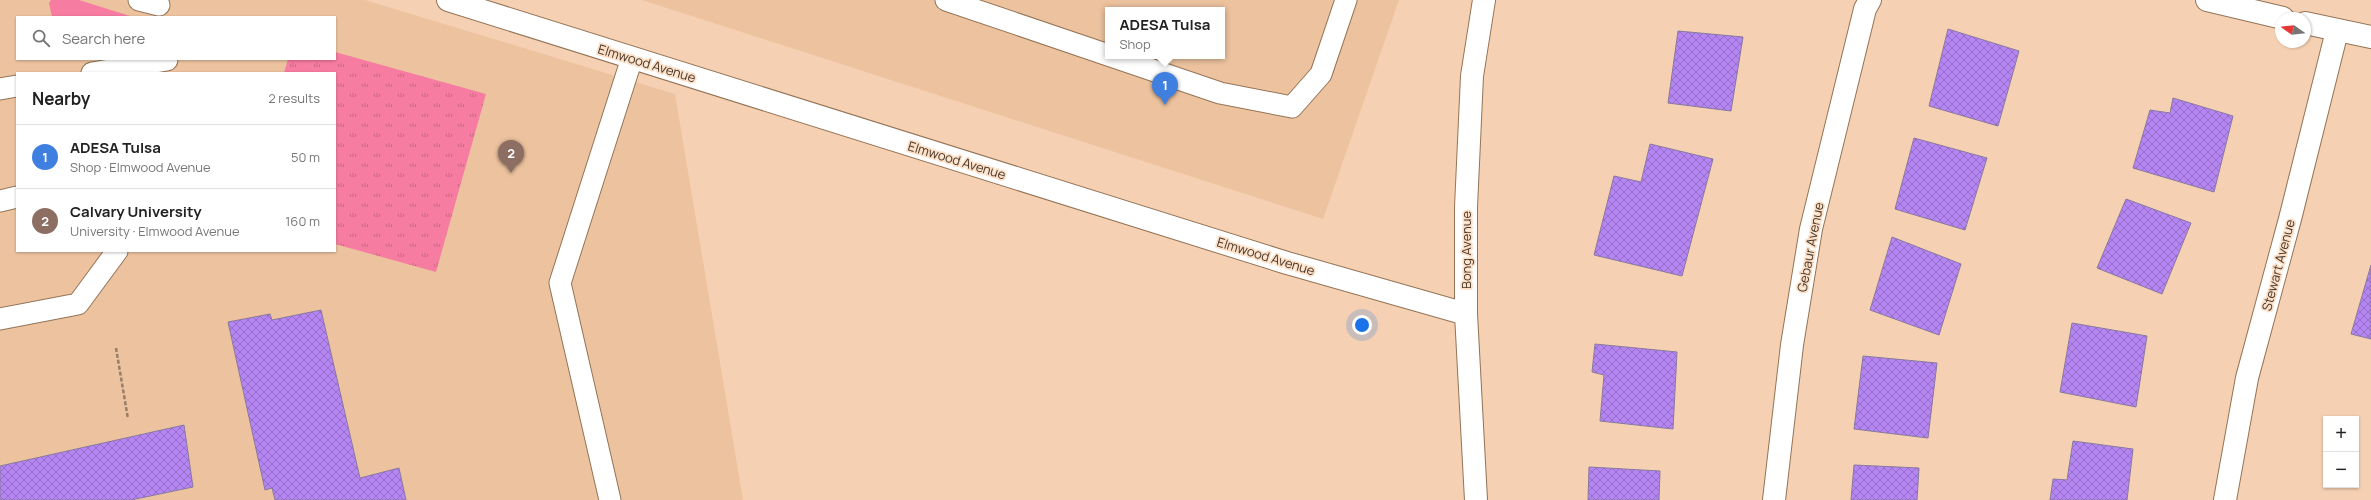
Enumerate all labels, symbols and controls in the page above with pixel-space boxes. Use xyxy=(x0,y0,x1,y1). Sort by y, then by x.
popup xyxy=(1105,7,1225,59)
north arrow xyxy=(2275,12,2311,48)
text: ADESA Tulsa xyxy=(1120,14,1210,35)
search box xyxy=(16,16,336,60)
icon: search xyxy=(30,27,52,49)
text: Search here xyxy=(62,28,145,49)
text: Shop xyxy=(1120,35,1151,53)
street label: Elmwood Avenue xyxy=(596,40,698,87)
pin: 1 xyxy=(1152,72,1178,105)
text: Nearby xyxy=(32,87,90,110)
text: 2 results xyxy=(268,89,320,107)
text: ADESA Tulsa xyxy=(70,137,161,158)
street label: Elmwood Avenue xyxy=(906,137,1008,184)
pin: 2 xyxy=(498,140,524,173)
text: 1 xyxy=(42,148,48,166)
text: 50 m xyxy=(291,148,320,166)
text: Shop · Elmwood Avenue xyxy=(70,158,211,176)
street label: Gebaur Avenue xyxy=(1792,200,1828,293)
text: Calvary University xyxy=(70,201,202,222)
street label: Bong Avenue xyxy=(1457,211,1475,289)
text: 2 xyxy=(41,212,49,230)
text: 160 m xyxy=(285,212,320,230)
street label: Stewart Avenue xyxy=(2257,217,2299,313)
text: University · Elmwood Avenue xyxy=(70,222,240,240)
street label: Elmwood Avenue xyxy=(1215,233,1317,280)
your location xyxy=(1352,315,1372,335)
map controls xyxy=(2323,416,2359,488)
button: + xyxy=(2323,416,2359,452)
button: − xyxy=(2323,452,2359,488)

